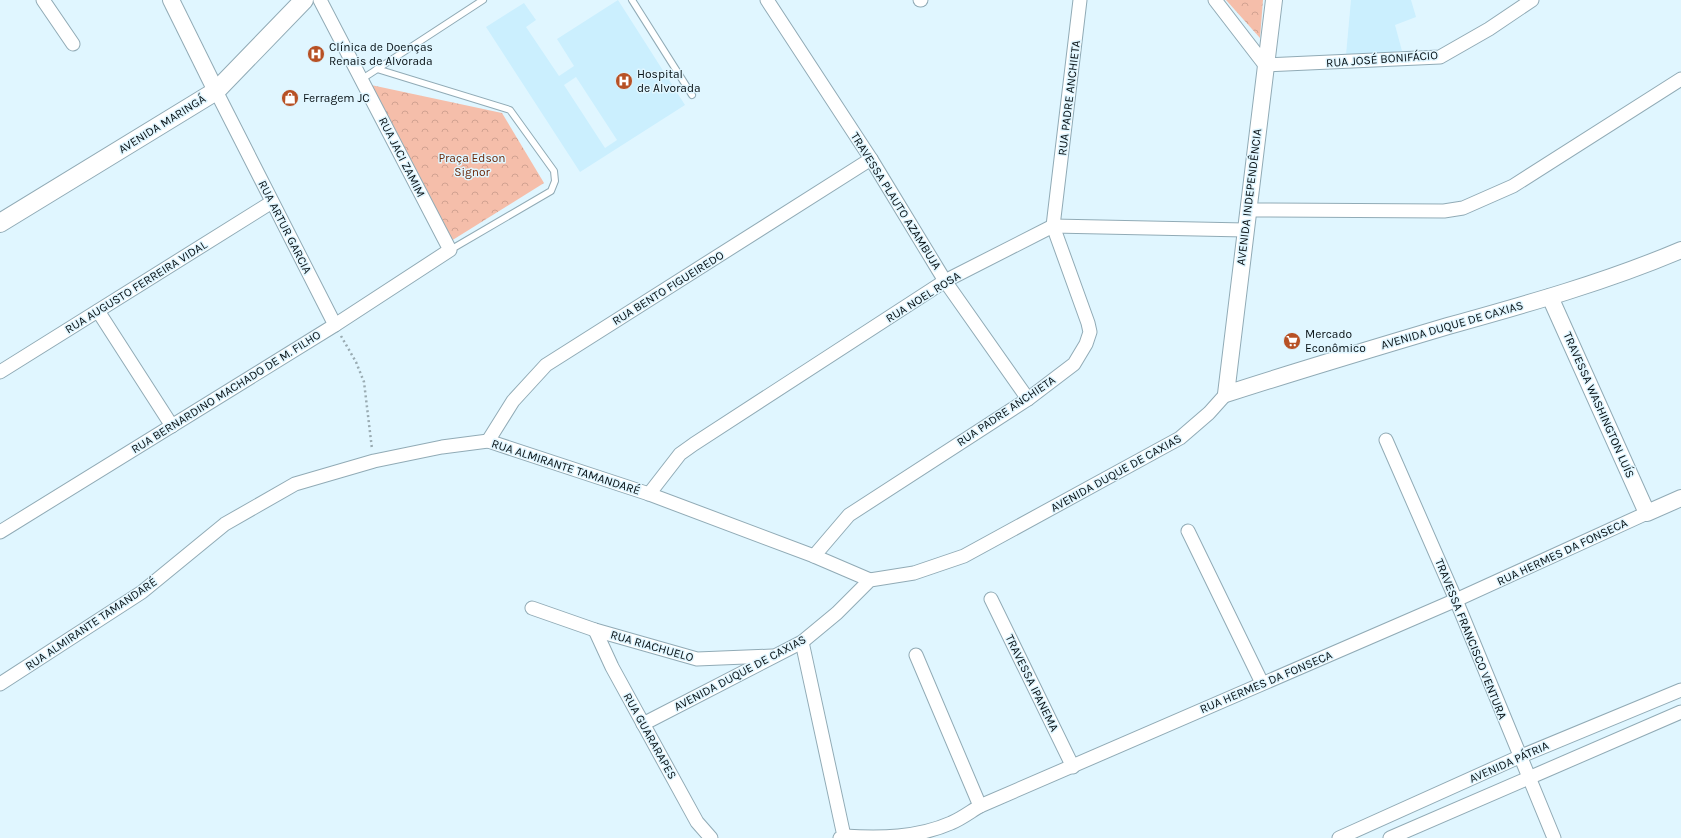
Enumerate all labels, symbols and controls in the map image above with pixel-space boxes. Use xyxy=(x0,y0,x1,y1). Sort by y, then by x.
place label: Clínica de Doenças Renais de Alvorada xyxy=(329,40,433,68)
street label: RUA PADRE ANCHIETA xyxy=(1055,40,1083,156)
hospital icon: Clínica de Doenças Renais de Alvorada xyxy=(306,44,326,64)
street label: RUA JOSÉ BONIFÁCIO xyxy=(1326,47,1439,70)
place label: Hospital de Alvorada xyxy=(637,67,701,95)
hospital icon: Hospital de Alvorada xyxy=(614,71,634,91)
shop icon: Ferragem JC xyxy=(280,88,300,108)
street label: AVENIDA MARINGÁ xyxy=(115,91,208,156)
place label: Ferragem JC xyxy=(303,91,370,105)
street label: RUA JACI ZAMIM xyxy=(376,115,428,199)
street label: AVENIDA INDEPENDÊNCIA xyxy=(1234,128,1264,266)
street label: TRAVESSA PLAUTO AZAMBUJA xyxy=(848,130,944,272)
park label: Praça Edson Signor xyxy=(438,151,506,179)
street label: RUA ARTUR GARCIA xyxy=(255,178,315,276)
street label: RUA AUGUSTO FERREIRA VIDAL xyxy=(63,237,210,337)
street label: RUA BENTO FIGUEIREDO xyxy=(610,248,727,328)
street label: RUA NOEL ROSA xyxy=(883,268,963,326)
street label: AVENIDA DUQUE DE CAXIAS xyxy=(1379,298,1525,352)
street label: RUA BERNARDINO MACHADO DE M. FILHO xyxy=(129,327,323,456)
place label: Mercado Econômico xyxy=(1305,327,1366,355)
street label: TRAVESSA WASHINGTON LUÍS xyxy=(1560,329,1639,480)
supermarket icon: Mercado Econômico xyxy=(1282,331,1302,351)
street label: RUA PADRE ANCHIETA xyxy=(954,373,1058,449)
street label: AVENIDA DUQUE DE CAXIAS xyxy=(1048,431,1184,515)
street label: RUA ALMIRANTE TAMANDARÉ xyxy=(490,435,642,498)
street label: RUA HERMES DA FONSECA xyxy=(1495,516,1629,588)
street label: TRAVESSA FRANCISCO VENTURA xyxy=(1432,557,1510,722)
street label: RUA ALMIRANTE TAMANDARÉ xyxy=(22,574,159,673)
street label: RUA RIACHUELO xyxy=(609,627,695,665)
street label: AVENIDA DUQUE DE CAXIAS xyxy=(672,632,808,714)
street label: TRAVESSA IPANEMA xyxy=(1002,632,1062,734)
street label: RUA HERMES DA FONSECA xyxy=(1198,648,1334,716)
street label: RUA GUARARAPES xyxy=(620,690,680,782)
street label: AVENIDA PÁTRIA xyxy=(1467,737,1551,786)

